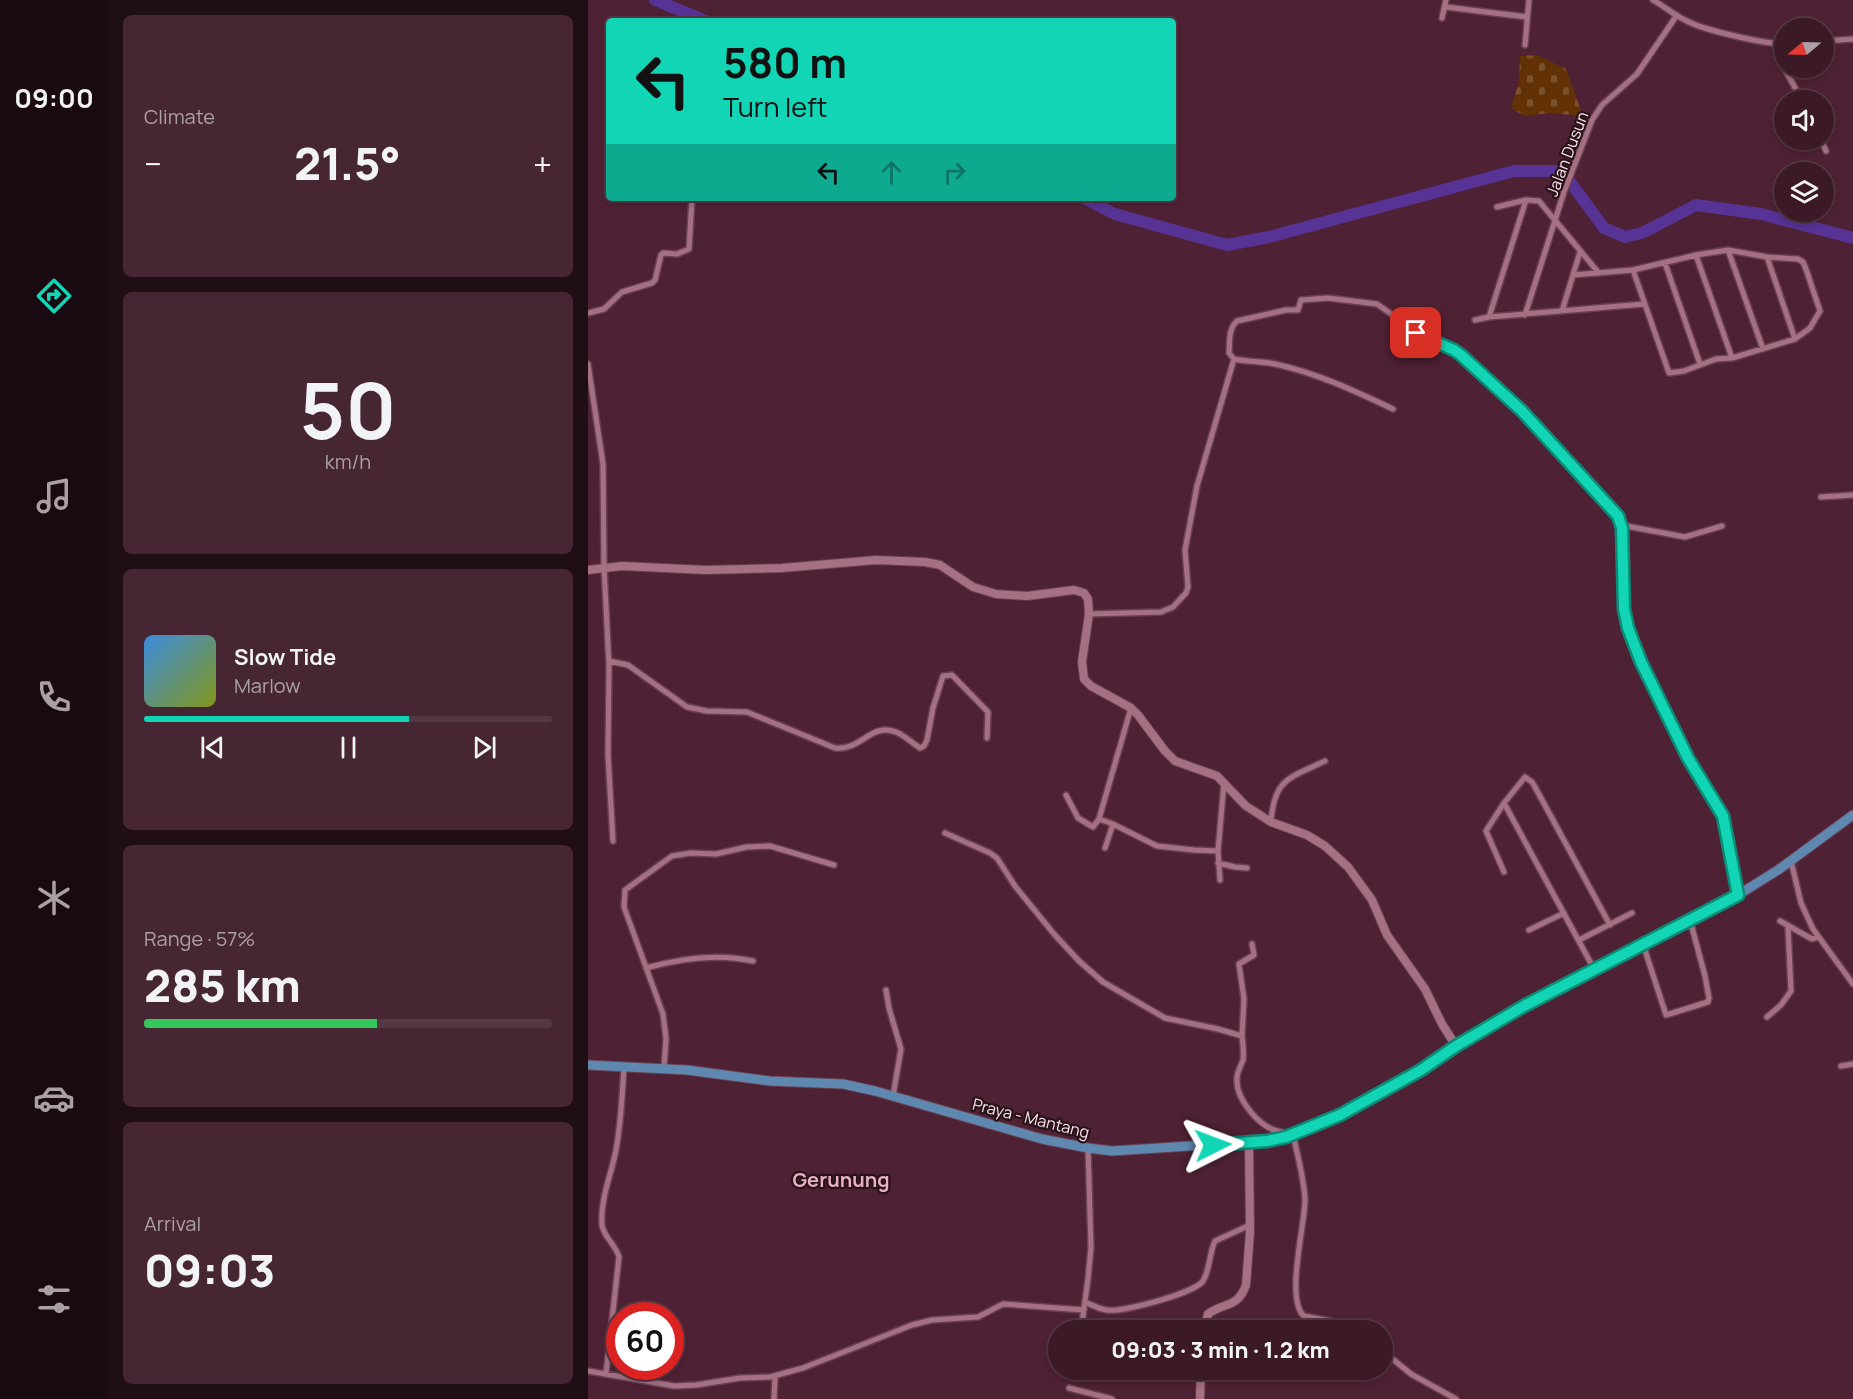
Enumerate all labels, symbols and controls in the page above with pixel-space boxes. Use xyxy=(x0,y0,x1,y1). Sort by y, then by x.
north arrow xyxy=(1774,18,1834,78)
map controls xyxy=(1774,18,1834,222)
text: 580 m xyxy=(723,33,847,91)
icon: left xyxy=(624,42,702,120)
text: 09:00 xyxy=(14,79,94,116)
text: Turn left xyxy=(723,88,827,125)
button: sound xyxy=(1774,90,1834,150)
text: Climate xyxy=(144,103,215,130)
street label: Jalan Dusun xyxy=(1541,108,1593,200)
text: 21.5° xyxy=(294,132,401,194)
text: − xyxy=(144,141,162,186)
text: + xyxy=(533,141,552,186)
icon: left xyxy=(812,156,845,189)
icon: ahead xyxy=(875,156,908,189)
icon: right xyxy=(938,156,971,189)
button: layers xyxy=(1774,162,1834,222)
icon: directions xyxy=(33,275,75,317)
pin xyxy=(1390,307,1441,358)
icon: arrive xyxy=(1399,316,1432,349)
text: 50 xyxy=(299,356,397,462)
text: km/h xyxy=(325,448,371,475)
icon: music xyxy=(33,475,75,517)
text: Slow Tide xyxy=(234,642,336,672)
text: Marlow xyxy=(234,672,301,699)
icon: phone xyxy=(33,676,75,718)
icon: previous xyxy=(196,731,229,764)
icon: pause xyxy=(332,731,365,764)
icon: next xyxy=(468,731,501,764)
icon: climate xyxy=(33,877,75,919)
text: Range · 57% xyxy=(144,925,255,952)
text: 285 km xyxy=(144,954,301,1016)
icon: car xyxy=(33,1077,75,1119)
street label: Praya - Mantang xyxy=(970,1093,1092,1143)
position arrow xyxy=(1181,1113,1245,1177)
district label: Gerunung xyxy=(792,1166,890,1193)
text: Arrival xyxy=(144,1210,201,1237)
text: 09:03 xyxy=(144,1239,275,1301)
icon: filters xyxy=(33,1278,75,1320)
speed limit sign: 60 xyxy=(606,1302,684,1380)
text: 09:03 · 3 min · 1.2 km xyxy=(1111,1335,1330,1365)

